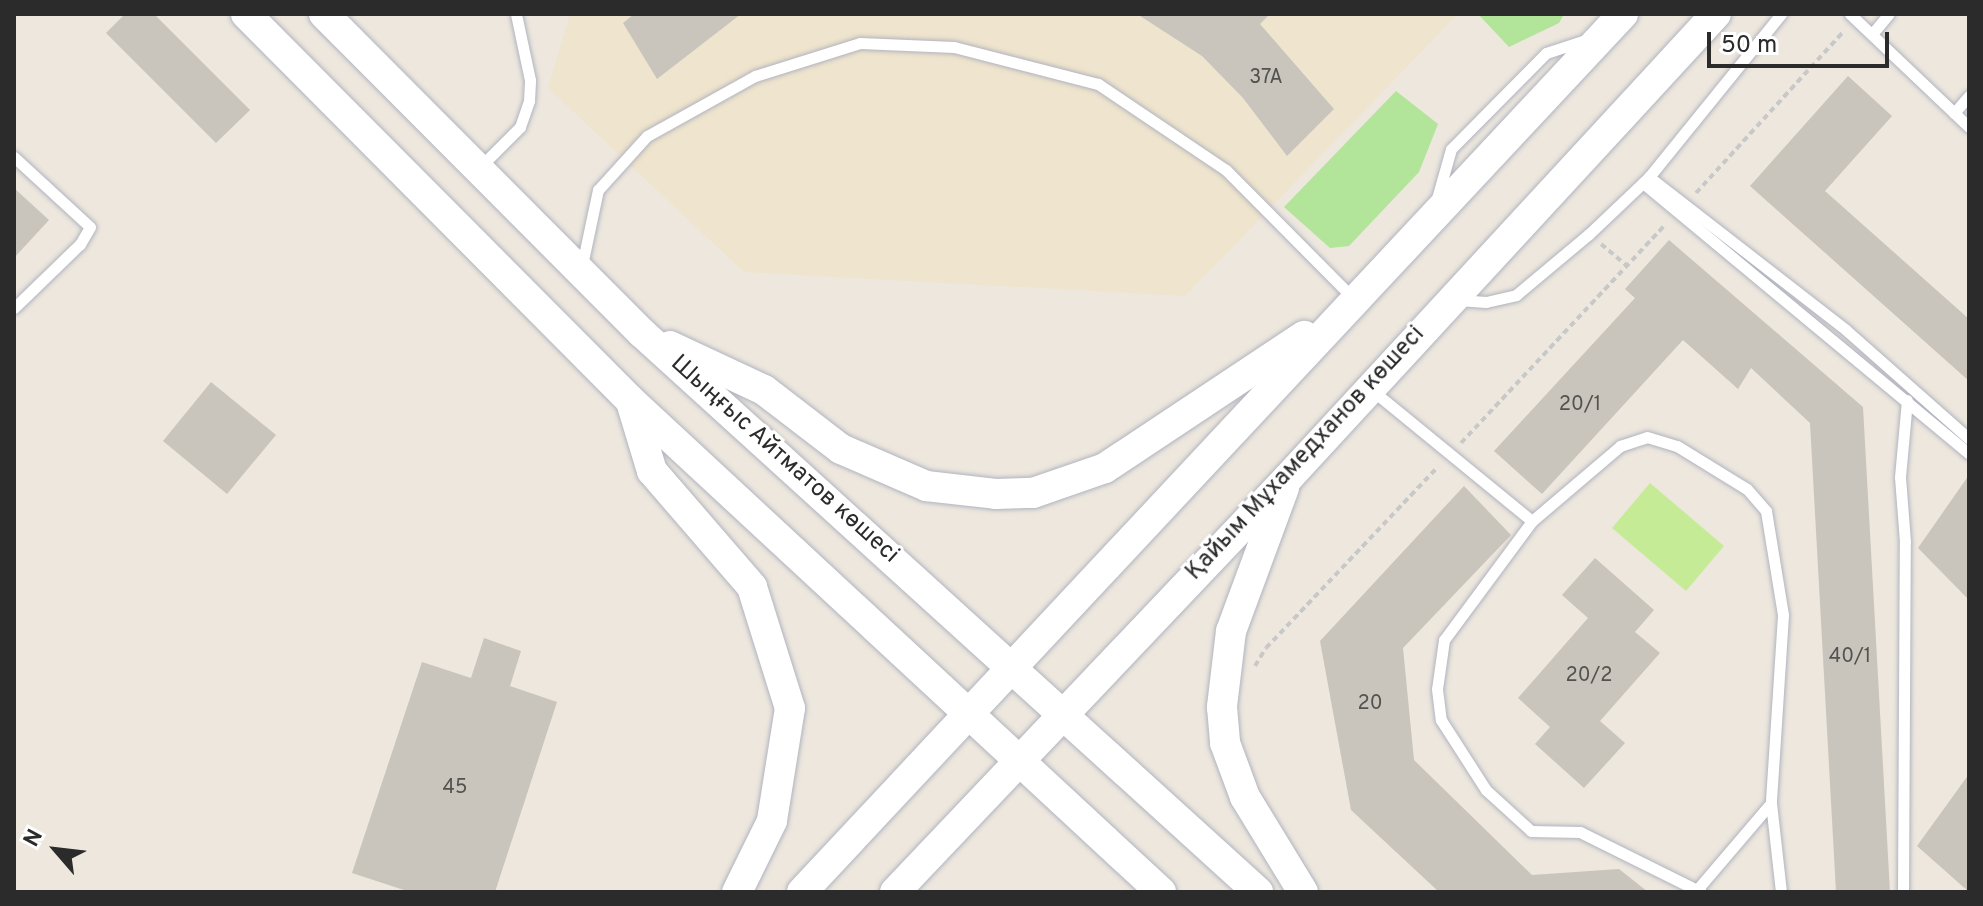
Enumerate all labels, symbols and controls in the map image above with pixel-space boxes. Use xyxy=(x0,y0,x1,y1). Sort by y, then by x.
scale bar xyxy=(1711,16,1893,66)
text: 50 m xyxy=(1721,31,1777,61)
house number: 37А xyxy=(1249,66,1283,90)
street label: Қайым Мұхамедханов көшесі xyxy=(1181,321,1431,587)
street label: Шыңғыс Айтматов көшесі xyxy=(664,350,904,570)
house number: 20/1 xyxy=(1559,393,1601,417)
house number: 40/1 xyxy=(1829,645,1871,669)
house number: 20/2 xyxy=(1565,664,1613,688)
house number: 20 xyxy=(1357,692,1383,716)
house number: 45 xyxy=(443,776,467,800)
north arrow xyxy=(16,810,96,890)
text: N xyxy=(19,825,50,852)

